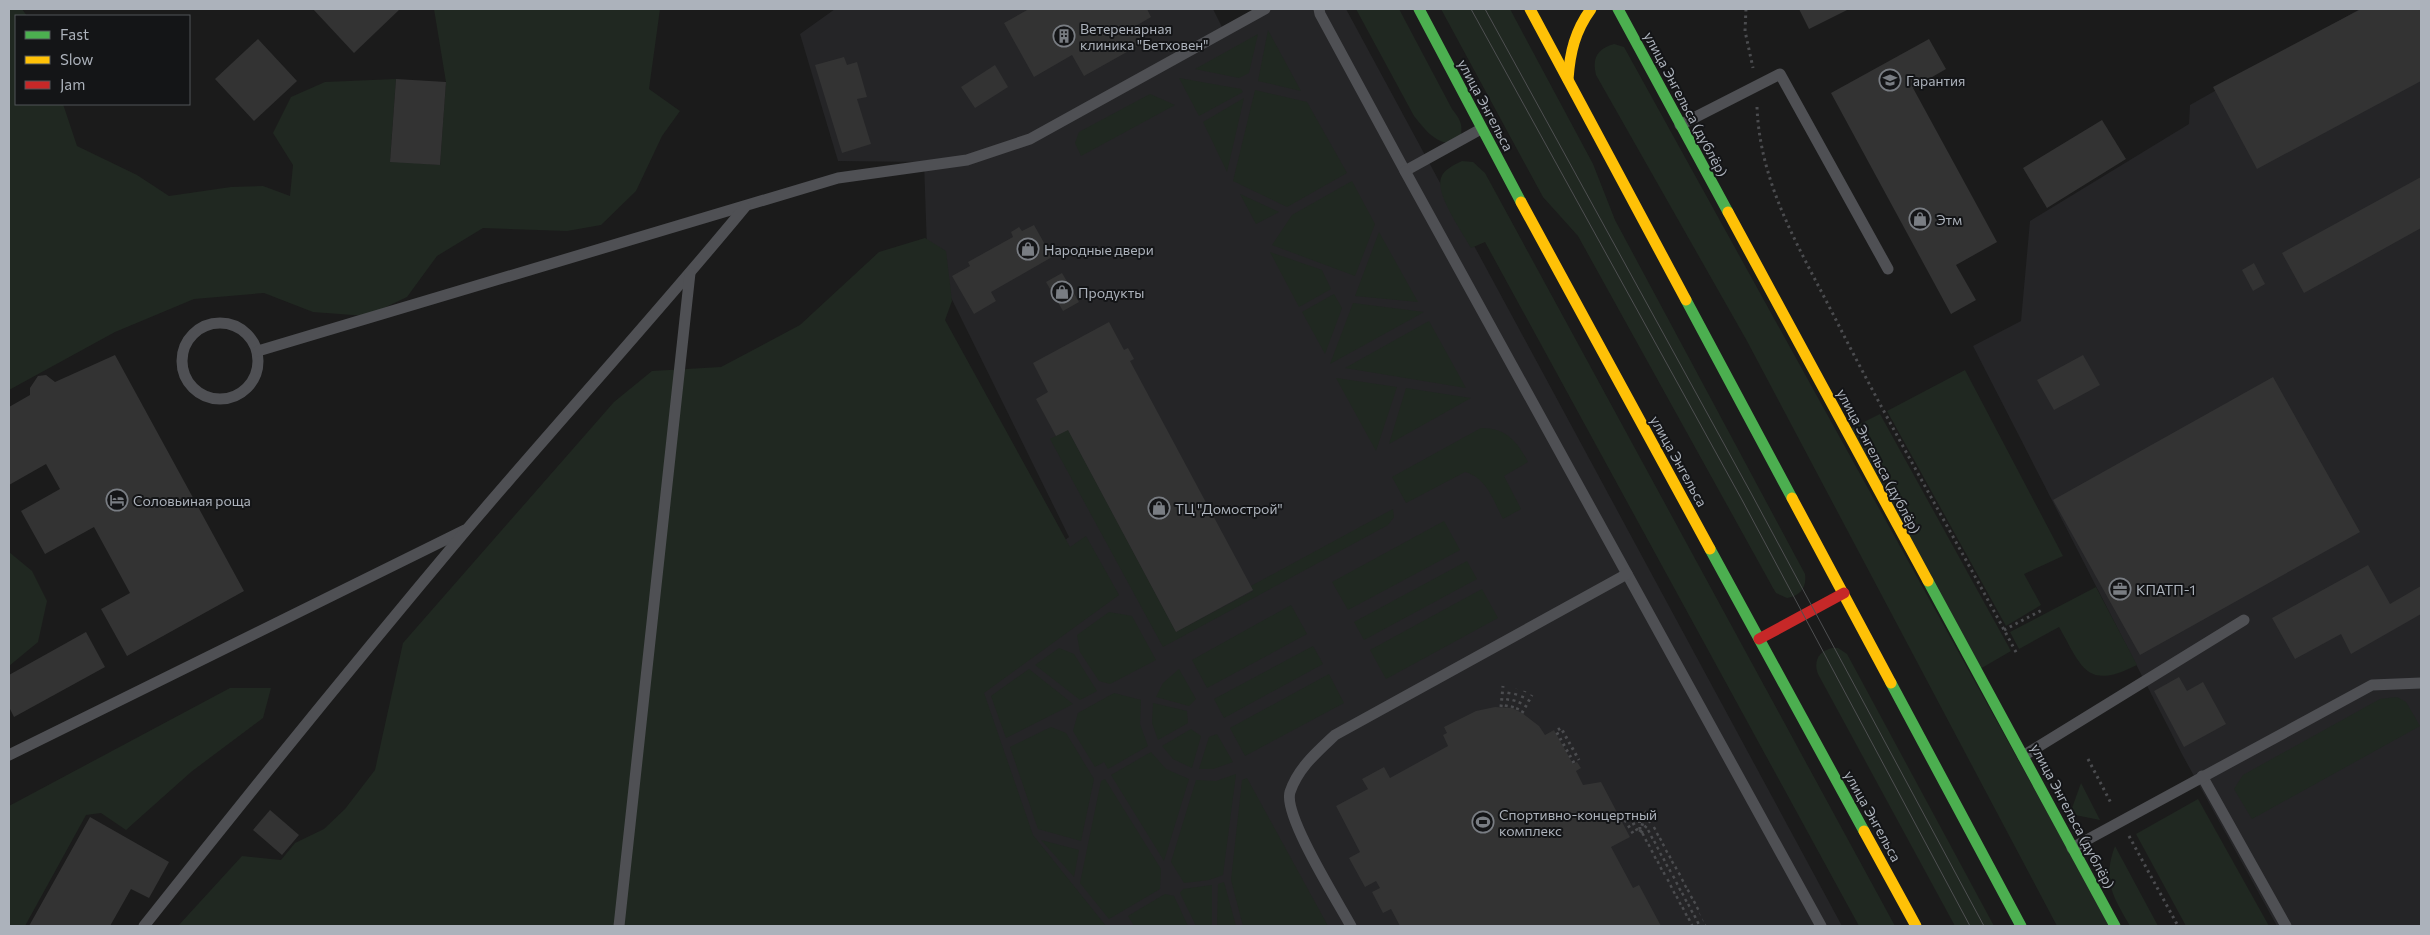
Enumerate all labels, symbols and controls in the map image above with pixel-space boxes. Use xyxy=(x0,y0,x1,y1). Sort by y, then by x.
legend xyxy=(15,15,190,105)
place label: Ветеренарная клиника "Бетховен" xyxy=(1080,20,1208,53)
building icon: Ветеренарная клиника "Бетховен" xyxy=(1052,24,1076,48)
text: Fast xyxy=(60,25,89,43)
street label: улица Энгельса (дублёр) xyxy=(1641,29,1731,179)
text: Slow xyxy=(60,50,93,68)
street label: улица Энгельса xyxy=(1455,56,1517,154)
school or university icon: Гарантия xyxy=(1878,68,1902,92)
place label: Гарантия xyxy=(1906,72,1965,89)
text: Jam xyxy=(60,75,85,93)
shop icon: Этм xyxy=(1908,207,1932,231)
place label: Этм xyxy=(1936,211,1962,228)
shop icon: Народные двери xyxy=(1016,237,1040,261)
place label: Народные двери xyxy=(1044,241,1154,258)
shop icon: Продукты xyxy=(1050,280,1074,304)
place label: Продукты xyxy=(1078,284,1144,301)
street label: улица Энгельса (дублёр) xyxy=(1834,386,1924,536)
street label: улица Энгельса xyxy=(1647,413,1711,509)
hotel icon: Соловьиная роща xyxy=(105,488,129,512)
place label: Соловьиная роща xyxy=(133,492,251,509)
shop icon: ТЦ "Домострой" xyxy=(1147,496,1171,520)
place label: ТЦ "Домострой" xyxy=(1175,500,1283,517)
office icon: КПАТП-1 xyxy=(2108,577,2132,601)
place label: КПАТП-1 xyxy=(2136,581,2196,598)
street label: улица Энгельса (дублёр) xyxy=(2028,741,2118,891)
street label: улица Энгельса xyxy=(1841,768,1905,864)
place label: Спортивно-концертный комплекс xyxy=(1499,806,1657,839)
sports icon: Спортивно-концертный комплекс xyxy=(1471,810,1495,834)

